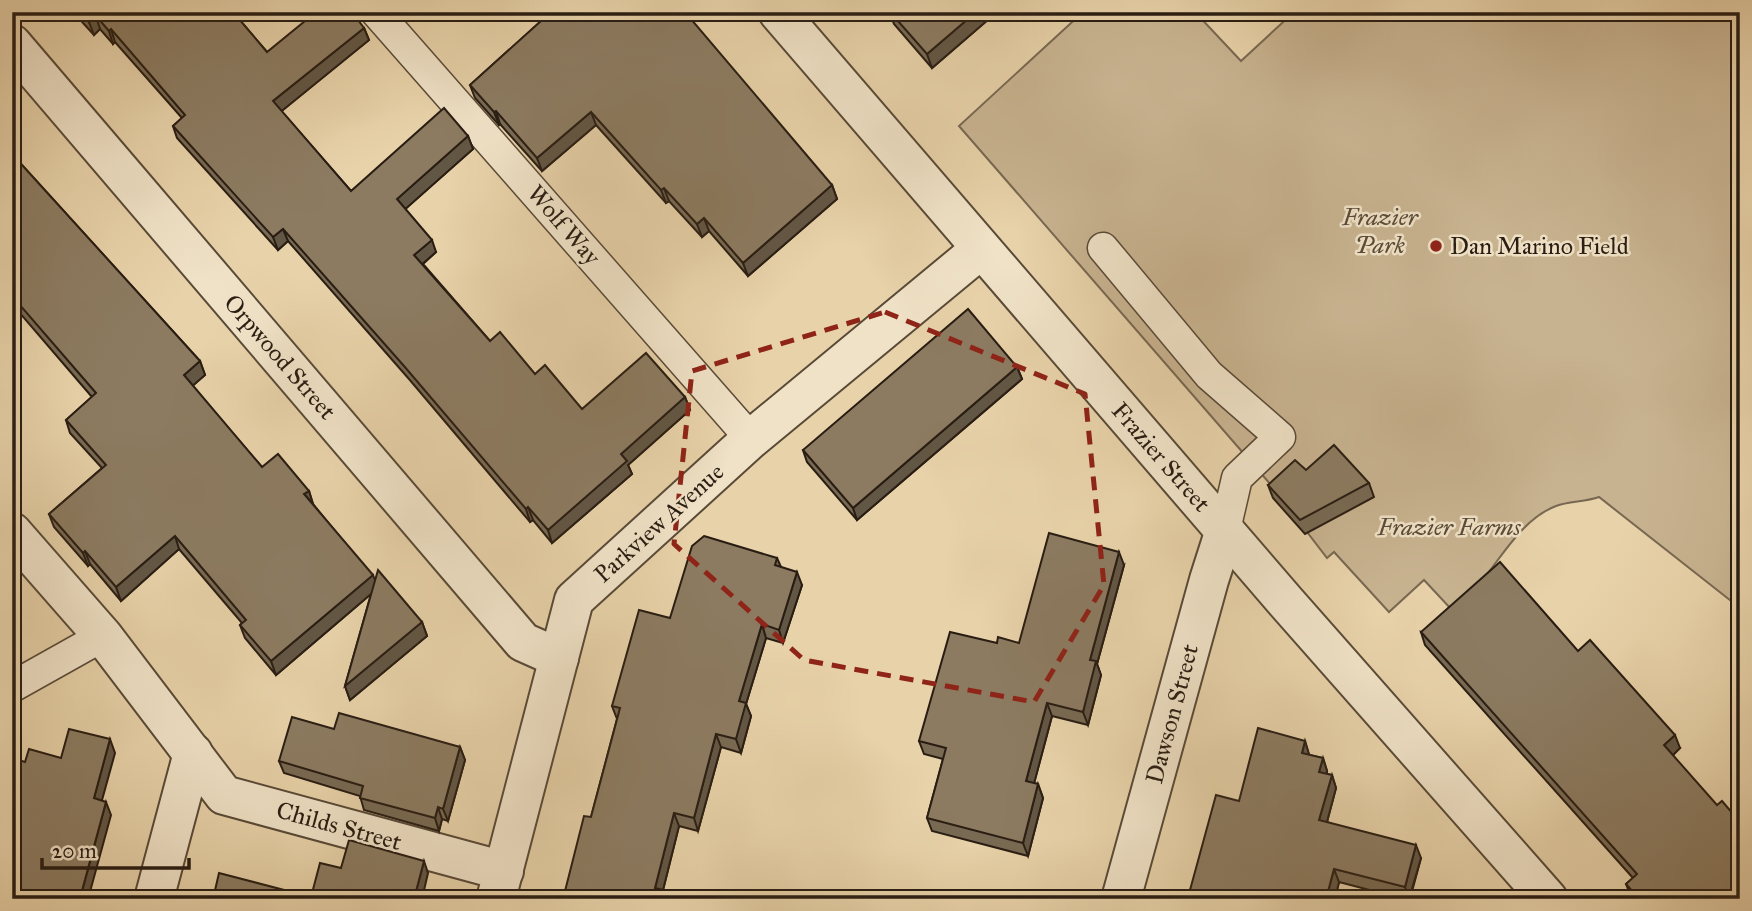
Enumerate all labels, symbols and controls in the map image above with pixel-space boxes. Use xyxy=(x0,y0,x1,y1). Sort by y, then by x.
street label: Wolf Way xyxy=(521,179,607,272)
park label: Frazier Park xyxy=(1341,202,1420,260)
place label: Dan Marino Field xyxy=(1450,231,1629,261)
marker: Dan Marino Field xyxy=(1428,238,1444,254)
street label: Orpwood Street xyxy=(217,288,343,426)
street label: Frazier Street xyxy=(1105,396,1217,518)
street label: Parkview Avenue xyxy=(588,457,730,589)
park label: Frazier Farms xyxy=(1376,512,1522,542)
street label: Dawson Street xyxy=(1139,640,1205,787)
street label: Childs Street xyxy=(273,795,405,857)
scale bar xyxy=(42,827,189,871)
text: 20 m xyxy=(52,838,97,864)

